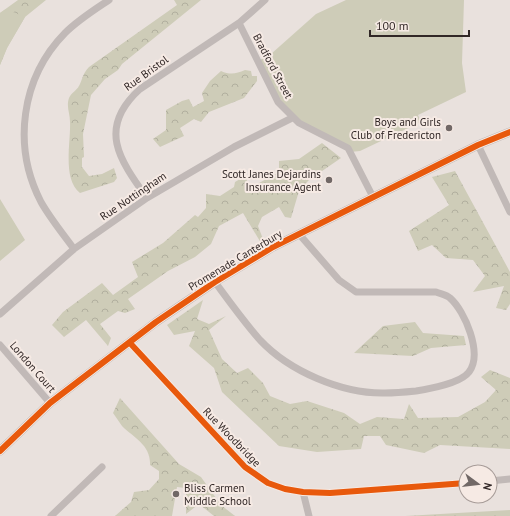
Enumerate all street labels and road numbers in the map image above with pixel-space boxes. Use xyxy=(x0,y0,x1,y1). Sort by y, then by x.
street label: Bradford Street xyxy=(250,31,296,101)
street label: Rue Bristol xyxy=(121,52,172,94)
street label: Rue Nottingham xyxy=(97,169,169,223)
street label: Promenade Canterbury xyxy=(186,226,285,294)
street label: London Court xyxy=(7,339,59,396)
street label: Rue Woodbridge xyxy=(200,404,264,470)

